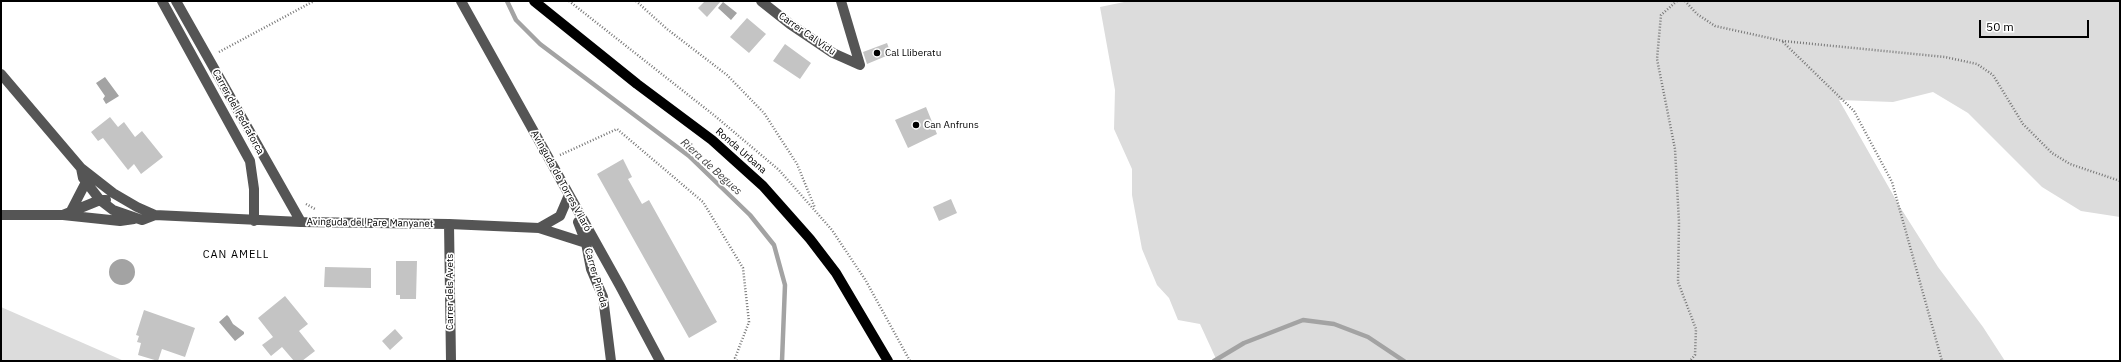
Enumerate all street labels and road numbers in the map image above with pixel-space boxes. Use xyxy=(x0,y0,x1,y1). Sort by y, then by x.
street label: Carrer Cal Vidu xyxy=(776,10,838,58)
street label: Carrer del Pedraforca xyxy=(210,67,266,157)
street label: Ronda Urbana xyxy=(713,126,769,176)
street label: Avinguda de Torres Vilaró xyxy=(528,128,594,234)
street label: Avinguda del Pare Manyanet xyxy=(307,216,433,230)
street label: Carrer Pineda xyxy=(582,247,610,309)
street label: Carrer dels Avets xyxy=(444,254,456,330)

